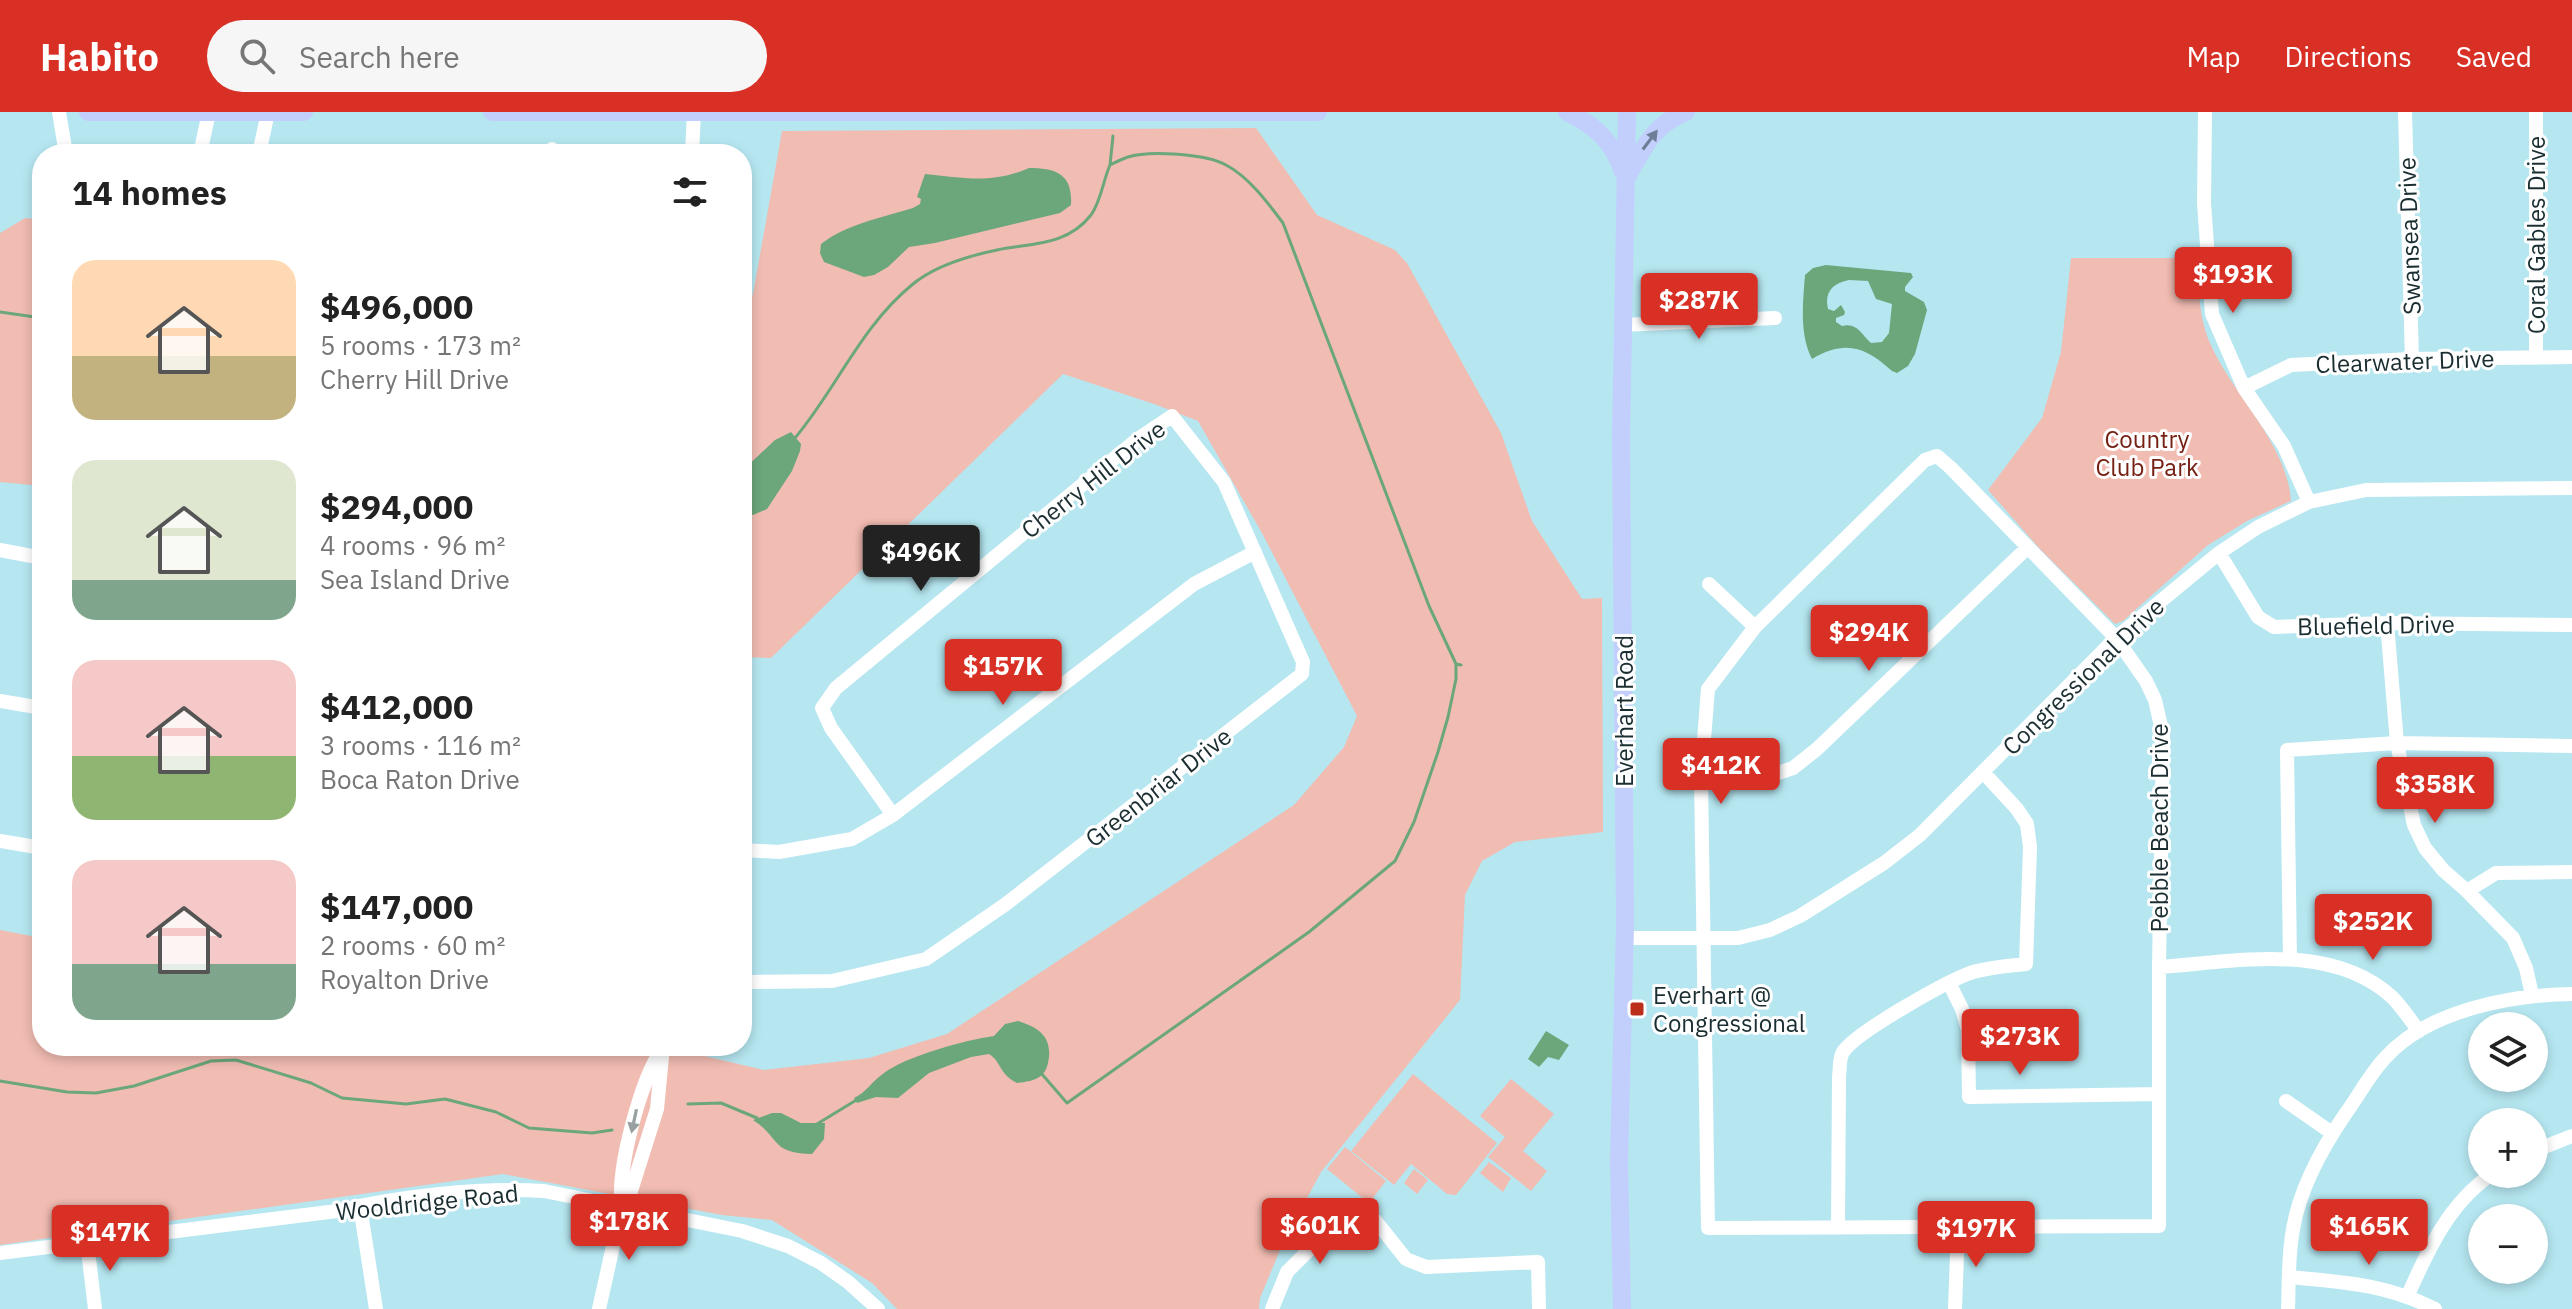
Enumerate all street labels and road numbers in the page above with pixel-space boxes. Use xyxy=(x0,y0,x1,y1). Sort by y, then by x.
street label: Coral Gables Drive xyxy=(2520,136,2552,334)
street label: Swansea Drive xyxy=(2390,157,2428,315)
street label: Clearwater Drive xyxy=(2315,342,2495,380)
street label: Cherry Hill Drive xyxy=(1014,413,1172,545)
street label: Congressional Drive xyxy=(1995,590,2171,762)
street label: Bluefield Drive xyxy=(2297,608,2455,642)
street label: Everhart Road xyxy=(1608,635,1640,787)
street label: Greenbriar Drive xyxy=(1078,720,1238,854)
street label: Pebble Beach Drive xyxy=(2143,723,2175,933)
street label: Wooldridge Road xyxy=(334,1176,520,1228)

